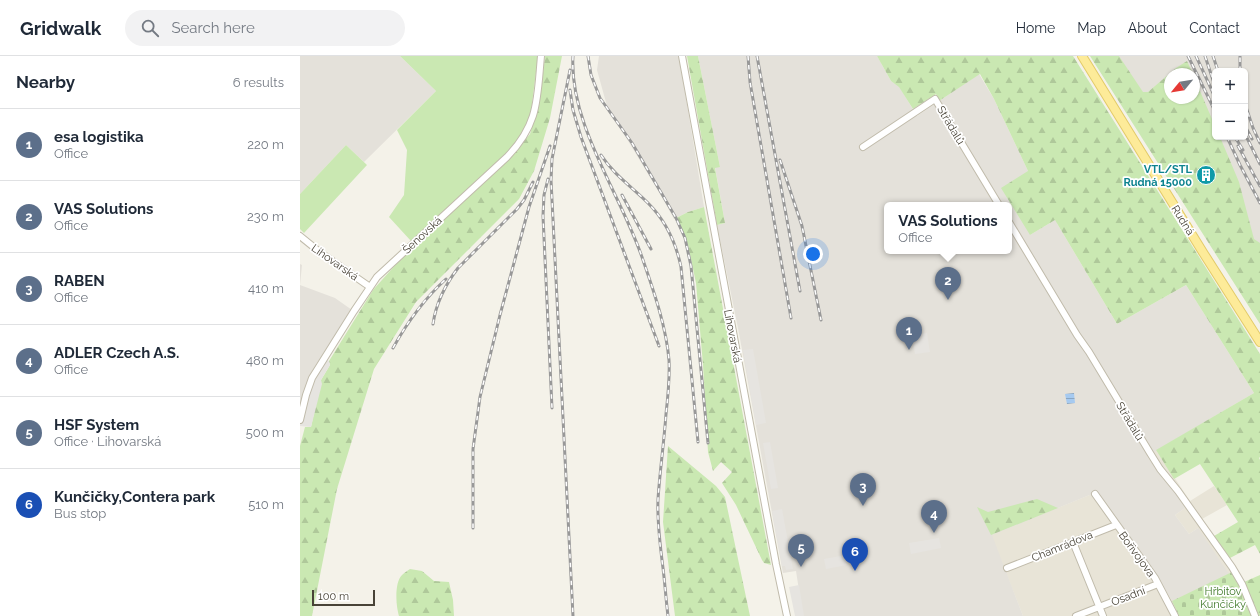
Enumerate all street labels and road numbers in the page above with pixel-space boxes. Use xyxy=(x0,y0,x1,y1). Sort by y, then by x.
street label: Střádalů xyxy=(934,104,967,147)
street label: Rudná xyxy=(1168,203,1197,238)
street label: Šenovská xyxy=(399,213,445,257)
street label: Lihovarská xyxy=(309,242,361,283)
street label: Lihovarská xyxy=(721,308,744,364)
street label: Střádalů xyxy=(1113,400,1146,443)
street label: Chamrádova xyxy=(1030,528,1095,565)
street label: Bořivojova xyxy=(1116,529,1157,580)
street label: Osadní xyxy=(1109,584,1148,609)

